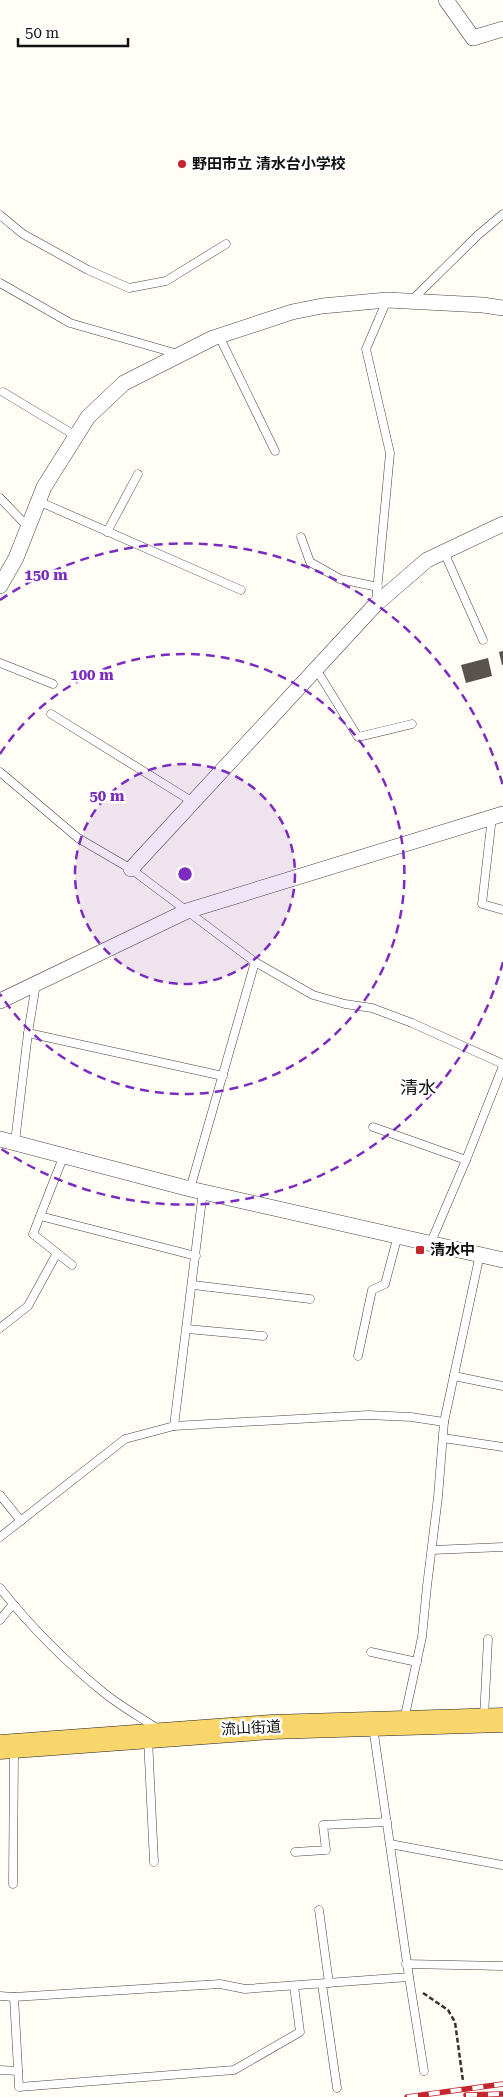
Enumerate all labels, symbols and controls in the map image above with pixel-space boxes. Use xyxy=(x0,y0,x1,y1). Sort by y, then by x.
scale bar xyxy=(18,15,128,47)
text: 50 m xyxy=(25,24,60,42)
place label: 野田市立 清水台小学校 xyxy=(192,155,346,173)
marker: 野田市立 清水台小学校 xyxy=(176,158,188,170)
text: 150 m xyxy=(24,566,68,584)
text: 100 m xyxy=(70,666,114,684)
text: 50 m xyxy=(89,787,125,805)
centre of rings xyxy=(176,865,194,883)
district label: 清水 xyxy=(400,1077,436,1098)
place label: 清水中 xyxy=(430,1241,475,1259)
marker: 清水中 xyxy=(414,1244,426,1256)
street label: 流山街道 xyxy=(221,1717,281,1739)

